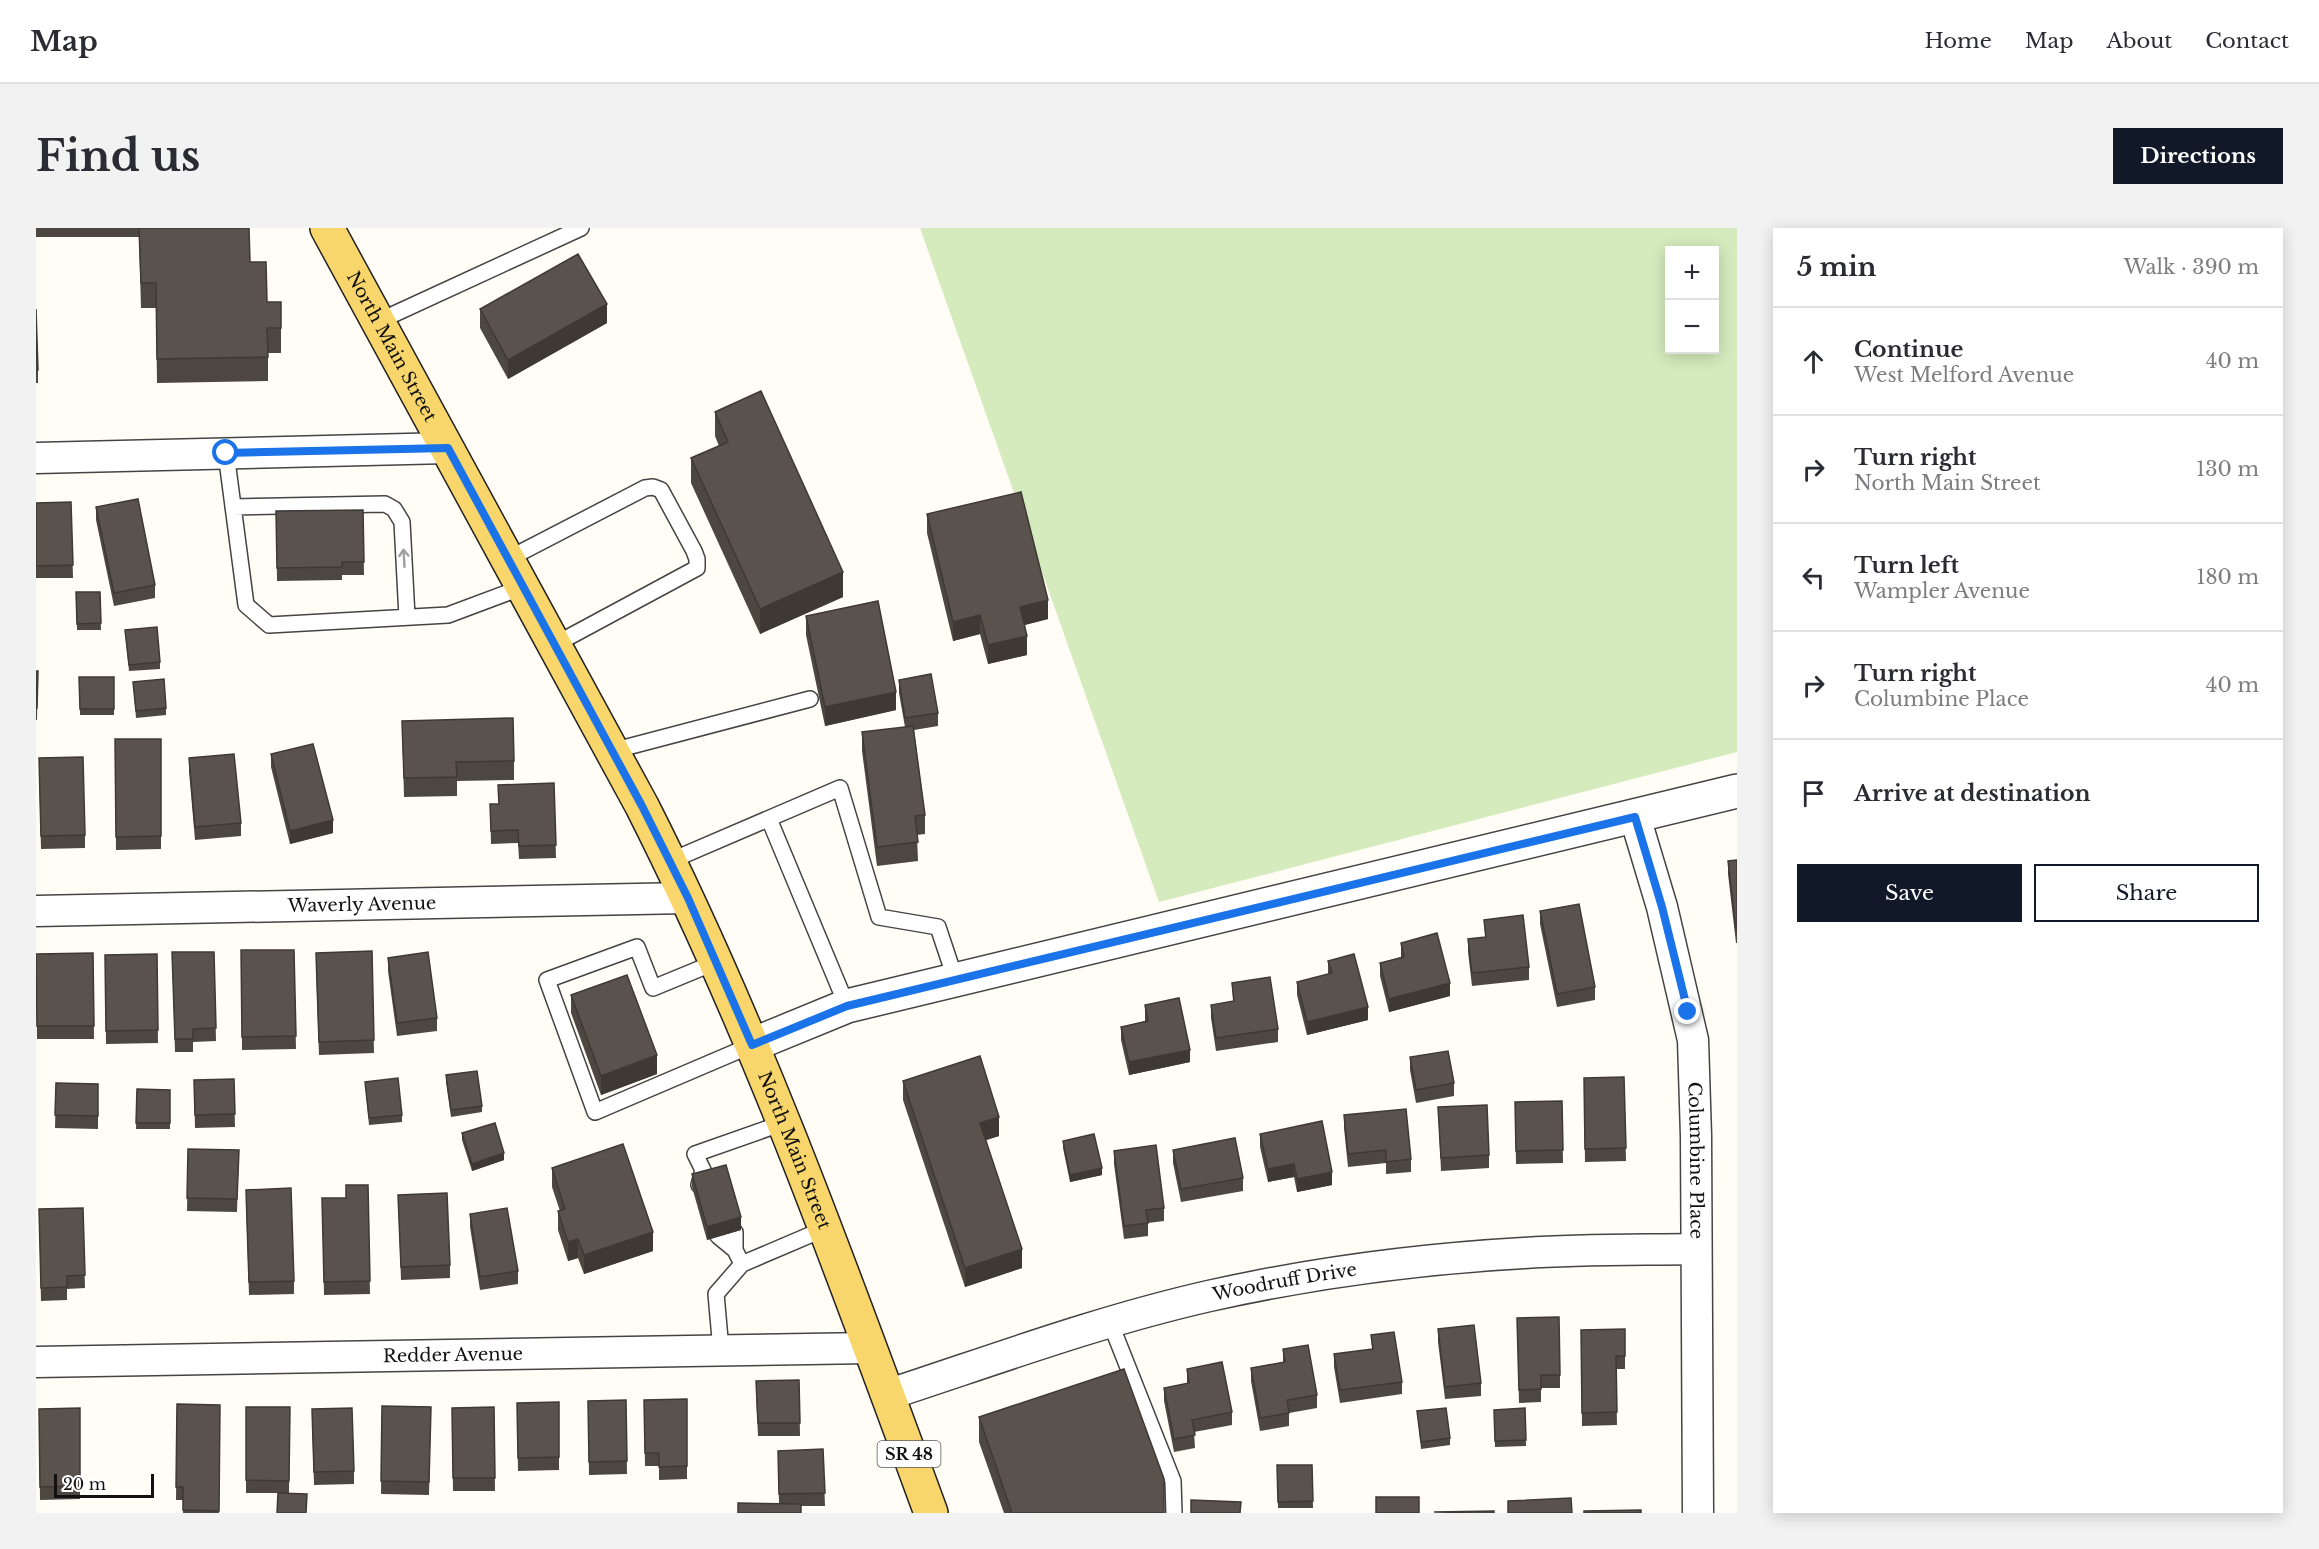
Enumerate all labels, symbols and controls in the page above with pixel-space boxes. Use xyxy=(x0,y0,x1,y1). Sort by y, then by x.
text: Map xyxy=(30,24,98,59)
text: Home xyxy=(1925,28,1992,54)
text: Map xyxy=(2025,28,2073,54)
text: About xyxy=(2106,28,2172,54)
text: Contact xyxy=(2205,28,2289,54)
button: Directions xyxy=(2113,128,2283,184)
text: Find us xyxy=(36,130,200,182)
map controls xyxy=(1665,246,1719,354)
button: + xyxy=(1665,246,1719,300)
text: 5 min xyxy=(1797,251,1876,283)
text: Walk · 390 m xyxy=(2124,255,2259,279)
street label: North Main Street xyxy=(342,268,442,426)
button: − xyxy=(1665,300,1719,354)
text: Continue xyxy=(1854,336,1963,363)
icon: ahead xyxy=(1797,345,1830,378)
text: 40 m xyxy=(2206,349,2259,373)
text: West Melford Avenue xyxy=(1854,363,2074,387)
route start xyxy=(212,439,238,465)
text: Turn right xyxy=(1854,444,1976,471)
icon: right xyxy=(1797,453,1830,486)
text: 130 m xyxy=(2196,457,2259,481)
text: North Main Street xyxy=(1854,471,2040,495)
one-way arrow xyxy=(399,549,410,569)
text: Turn left xyxy=(1854,552,1959,579)
icon: left xyxy=(1797,561,1830,594)
text: 180 m xyxy=(2196,565,2259,589)
text: Wampler Avenue xyxy=(1854,579,2030,603)
text: Turn right xyxy=(1854,660,1976,687)
icon: right xyxy=(1797,669,1830,702)
text: 40 m xyxy=(2206,673,2259,697)
text: Columbine Place xyxy=(1854,687,2029,711)
icon: arrive xyxy=(1797,777,1830,810)
text: Arrive at destination xyxy=(1854,780,2091,807)
button: Save xyxy=(1797,864,2022,922)
button: Share xyxy=(2034,864,2259,922)
street label: Waverly Avenue xyxy=(286,892,436,917)
route end xyxy=(1674,998,1700,1024)
street label: North Main Street xyxy=(753,1068,836,1233)
street label: Columbine Place xyxy=(1683,1081,1708,1239)
street label: Woodruff Drive xyxy=(1210,1258,1358,1306)
street label: Redder Avenue xyxy=(383,1343,523,1367)
road number: SR 48 xyxy=(878,1441,940,1467)
scale bar xyxy=(54,1471,154,1498)
text: 20 m xyxy=(63,1474,106,1494)

